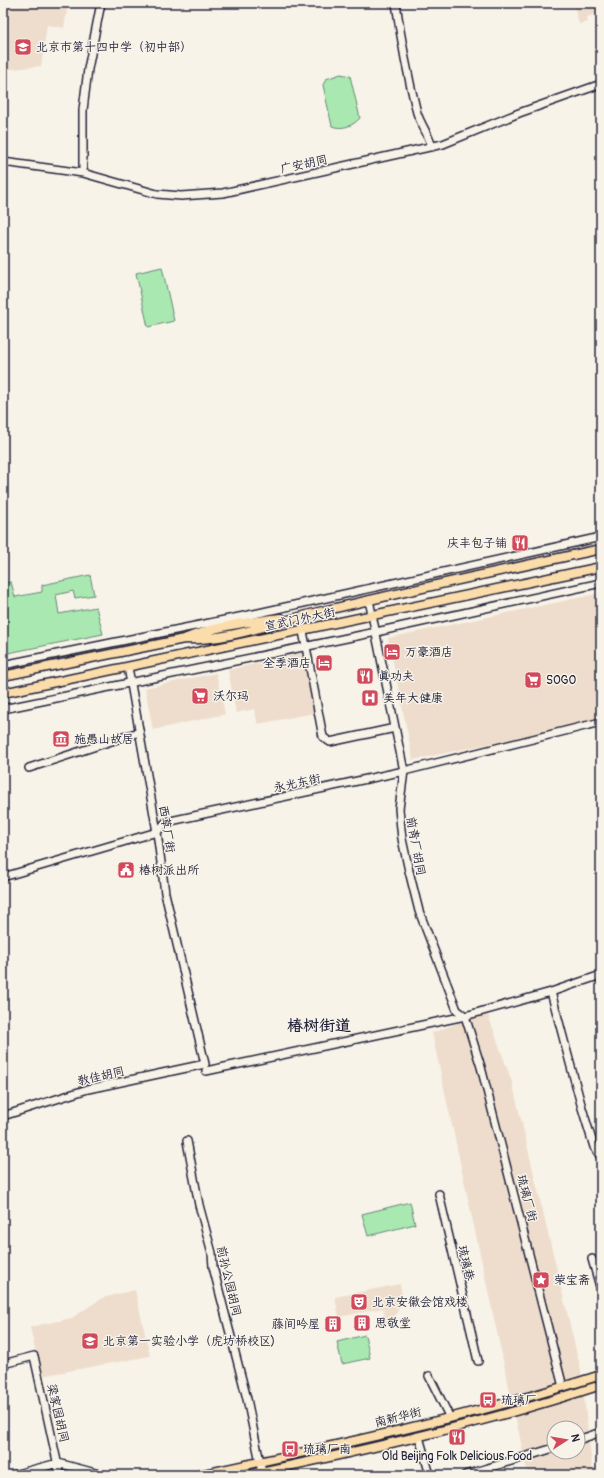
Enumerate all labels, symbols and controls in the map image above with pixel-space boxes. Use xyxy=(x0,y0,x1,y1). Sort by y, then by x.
school or university icon: 北京市第十四中学（初中部） xyxy=(13,37,33,57)
place label: 北京市第十四中学（初中部） xyxy=(36,40,192,55)
street label: 广安胡同 xyxy=(279,152,329,177)
restaurant icon: 庆丰包子铺 xyxy=(510,533,530,553)
place label: 庆丰包子铺 xyxy=(447,536,507,551)
street label: 宣武门外大街 xyxy=(263,605,337,634)
hotel icon: 万豪酒店 xyxy=(382,642,402,662)
place label: 万豪酒店 xyxy=(405,645,453,660)
hotel icon: 全季酒店 xyxy=(314,653,334,673)
place label: 全季酒店 xyxy=(263,656,311,671)
restaurant icon: 真功夫 xyxy=(355,666,375,686)
place label: 真功夫 xyxy=(378,669,414,684)
supermarket icon: SOGO xyxy=(523,670,543,690)
place label: SOGO xyxy=(546,673,577,688)
supermarket icon: 沃尔玛 xyxy=(190,686,210,706)
hospital icon: 美年大健康 xyxy=(360,688,380,708)
place label: 沃尔玛 xyxy=(213,689,249,704)
place label: 美年大健康 xyxy=(383,691,443,706)
museum icon: 施愚山故居 xyxy=(51,729,71,749)
place label: 施愚山故居 xyxy=(74,732,134,747)
street label: 永光东街 xyxy=(272,771,322,796)
street label: 西草厂街 xyxy=(155,804,178,854)
street label: 前青厂胡同 xyxy=(403,815,428,877)
public building icon: 椿树派出所 xyxy=(116,860,136,880)
place label: 椿树派出所 xyxy=(139,863,200,878)
district label: 椿树街道 xyxy=(287,1016,351,1036)
street label: 教佳胡同 xyxy=(76,1064,126,1089)
street label: 琉璃厂街 xyxy=(513,1173,540,1223)
street label: 前孙公园胡同 xyxy=(213,1244,244,1318)
street label: 琉璃巷 xyxy=(454,1244,477,1282)
place icon: 荣宝斋 xyxy=(531,1270,551,1290)
place label: 荣宝斋 xyxy=(554,1273,590,1288)
theatre icon: 北京安徽会馆戏楼 xyxy=(349,1292,369,1312)
place label: 北京安徽会馆戏楼 xyxy=(372,1295,468,1310)
building icon: 思敬堂 xyxy=(352,1313,372,1333)
building icon: 藤间吟屋 xyxy=(323,1314,343,1334)
place label: 思敬堂 xyxy=(375,1316,411,1331)
place label: 藤间吟屋 xyxy=(272,1317,320,1332)
school or university icon: 北京第一实验小学（虎坊桥校区) xyxy=(80,1331,100,1351)
place label: 北京第一实验小学（虎坊桥校区) xyxy=(103,1334,275,1349)
street label: 梁家园胡同 xyxy=(43,1382,72,1444)
bus stop icon: 琉璃厂 xyxy=(478,1390,498,1410)
place label: 琉璃厂 xyxy=(501,1393,537,1408)
street label: 南新华街 xyxy=(373,1404,423,1431)
north arrow xyxy=(546,1420,586,1460)
restaurant icon: Old Beijing Folk Delicious Food xyxy=(447,1427,467,1447)
text: N xyxy=(568,1433,583,1444)
bus stop icon: 琉璃厂南 xyxy=(280,1439,300,1459)
place label: 琉璃厂南 xyxy=(303,1442,351,1457)
place label: Old Beijing Folk Delicious Food xyxy=(382,1449,532,1464)

